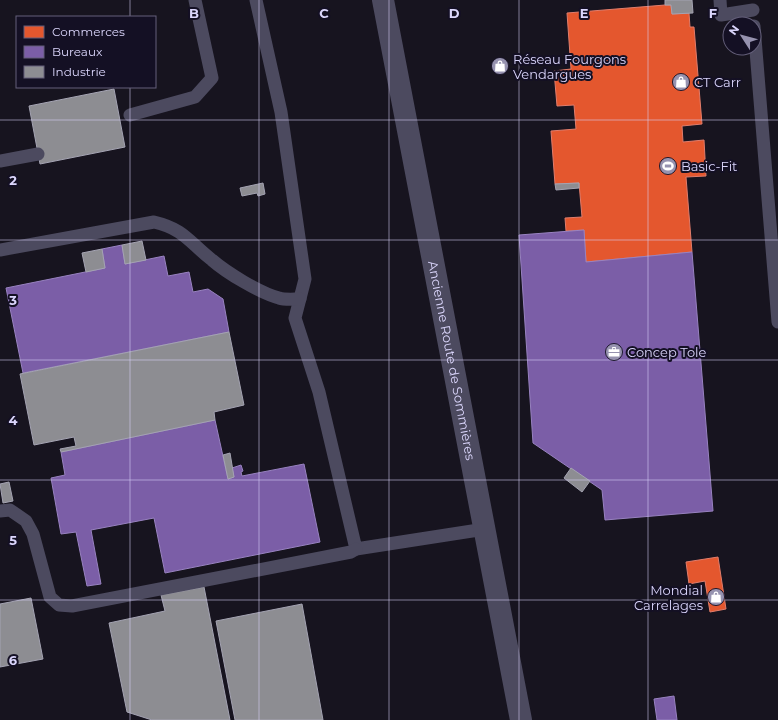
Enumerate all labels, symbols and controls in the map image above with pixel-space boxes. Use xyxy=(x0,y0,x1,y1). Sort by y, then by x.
text: B xyxy=(189,5,199,21)
text: C xyxy=(319,5,329,21)
text: D xyxy=(449,5,460,21)
text: E xyxy=(580,5,589,21)
text: F xyxy=(709,5,717,21)
legend xyxy=(16,16,156,88)
north arrow xyxy=(722,16,762,56)
text: N xyxy=(726,22,742,38)
text: Commerces xyxy=(52,24,125,39)
text: Bureaux xyxy=(52,44,103,59)
place label: Réseau Fourgons Vendargues xyxy=(513,51,626,82)
shop icon: Réseau Fourgons Vendargues xyxy=(490,56,510,76)
text: Industrie xyxy=(52,64,106,79)
shop icon: CT Carr xyxy=(671,72,691,92)
place label: CT Carr xyxy=(694,74,741,90)
sports icon: Basic-Fit xyxy=(658,156,678,176)
place label: Basic-Fit xyxy=(681,158,737,174)
text: 2 xyxy=(9,172,17,188)
street label: Ancienne Route de Sommières xyxy=(425,259,479,461)
text: 3 xyxy=(8,292,17,308)
office icon: Concep Tole xyxy=(604,342,624,362)
place label: Concep Tole xyxy=(627,344,707,360)
text: 4 xyxy=(9,412,18,428)
text: 5 xyxy=(9,532,17,548)
place label: Mondial Carrelages xyxy=(634,582,703,613)
shop icon: Mondial Carrelages xyxy=(706,587,726,607)
text: 6 xyxy=(9,652,18,668)

